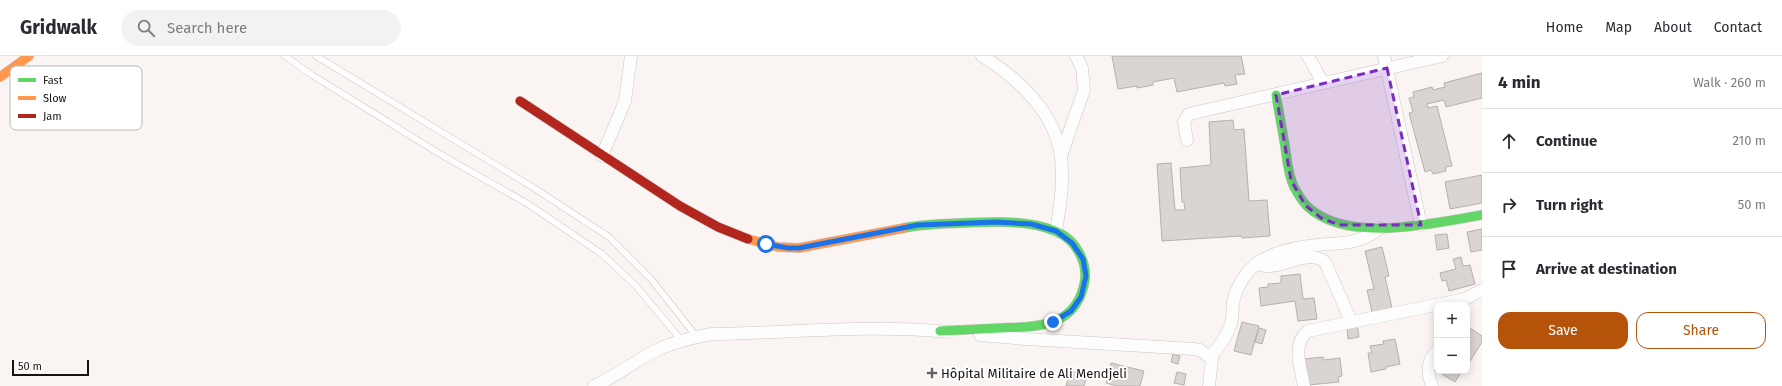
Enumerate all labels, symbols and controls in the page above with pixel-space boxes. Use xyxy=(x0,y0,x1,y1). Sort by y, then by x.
search box xyxy=(121,10,401,46)
text: Gridwalk xyxy=(20,16,97,39)
icon: search xyxy=(135,17,157,39)
text: Search here xyxy=(167,19,247,37)
text: Home xyxy=(1546,19,1583,36)
text: Map xyxy=(1605,19,1632,36)
text: About xyxy=(1654,19,1692,36)
text: Contact xyxy=(1714,19,1762,36)
legend xyxy=(10,66,142,130)
text: 4 min xyxy=(1498,72,1541,93)
text: Fast xyxy=(43,74,63,87)
text: Walk · 260 m xyxy=(1693,75,1766,90)
text: Slow xyxy=(43,92,67,105)
text: Jam xyxy=(43,110,62,123)
icon: ahead xyxy=(1498,130,1520,152)
text: Continue xyxy=(1536,132,1597,150)
text: 210 m xyxy=(1732,133,1766,148)
icon: right xyxy=(1498,194,1520,216)
text: Turn right xyxy=(1536,196,1603,214)
text: 50 m xyxy=(1738,197,1766,212)
route start xyxy=(757,235,775,253)
icon: arrive xyxy=(1498,258,1520,280)
text: Arrive at destination xyxy=(1536,260,1677,278)
map controls xyxy=(1434,302,1470,374)
button: + xyxy=(1434,302,1470,338)
button: Save xyxy=(1498,312,1628,349)
button: Share xyxy=(1636,312,1766,349)
route end xyxy=(1044,313,1062,331)
button: − xyxy=(1434,338,1470,374)
scale bar xyxy=(12,358,89,377)
text: 50 m xyxy=(18,360,42,373)
place label: Hôpital Militaire de Ali Mendjeli xyxy=(941,366,1127,381)
marker: Hôpital Militaire de Ali Mendjeli xyxy=(926,367,938,379)

